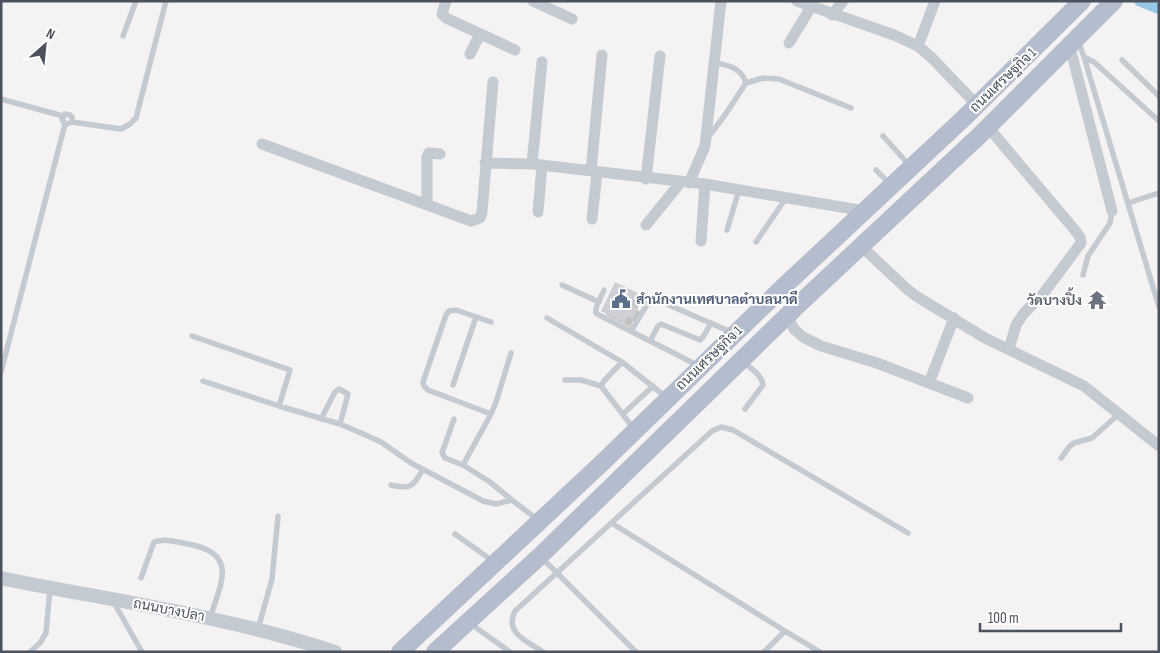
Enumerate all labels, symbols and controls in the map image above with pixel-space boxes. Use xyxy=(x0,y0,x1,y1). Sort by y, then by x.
north arrow xyxy=(20,20,70,70)
text: N xyxy=(43,25,58,43)
street label: ถนนเศรษฐกิจ 1 xyxy=(966,44,1040,116)
place label: วัดบางปิ้ง xyxy=(1027,287,1082,309)
public building icon: สำนักงานเทศบาลตำบลนาดี xyxy=(610,288,632,310)
temple icon: วัดบางปิ้ง xyxy=(1086,289,1108,311)
place label: สำนักงานเทศบาลตำบลนาดี xyxy=(636,290,798,308)
street label: ถนนเศรษฐกิจ 1 xyxy=(672,322,746,394)
street label: ถนนบางปลา xyxy=(132,595,206,625)
scale bar xyxy=(980,600,1121,632)
text: 100 m xyxy=(988,609,1019,628)

